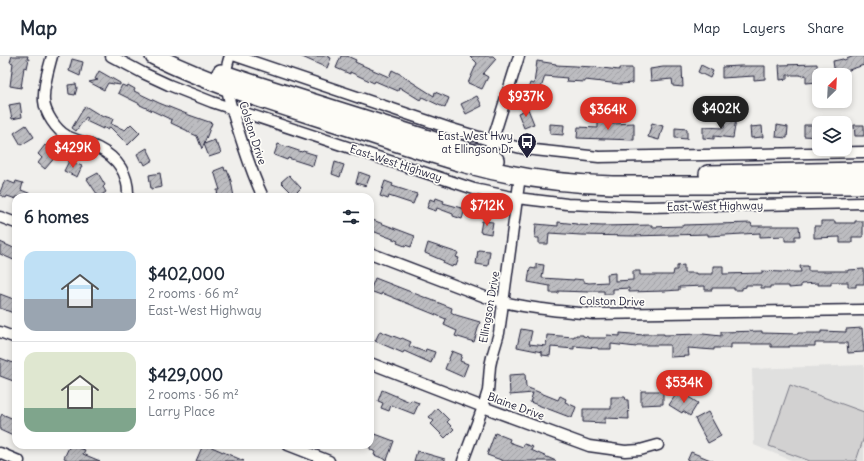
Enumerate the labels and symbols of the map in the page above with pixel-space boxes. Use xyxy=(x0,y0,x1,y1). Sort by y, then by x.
north arrow xyxy=(812,68,852,108)
pin: $937K xyxy=(498,84,554,118)
pin: $402K xyxy=(693,96,749,130)
pin: $364K xyxy=(580,97,636,131)
street label: Colston Drive xyxy=(236,100,270,166)
place label: East-West Hwy at Ellingson Dr xyxy=(438,129,514,156)
bus stop icon: East-West Hwy at Ellingson Dr xyxy=(516,131,538,159)
pin: $429K xyxy=(45,135,101,169)
street label: East-West Highway xyxy=(348,141,444,185)
pin: $712K xyxy=(459,193,515,227)
street label: East-West Highway xyxy=(667,198,763,214)
street label: Ellingson Drive xyxy=(476,270,502,344)
street label: Colston Drive xyxy=(579,293,645,309)
pin: $534K xyxy=(656,370,712,404)
street label: Blaine Drive xyxy=(486,389,546,423)

